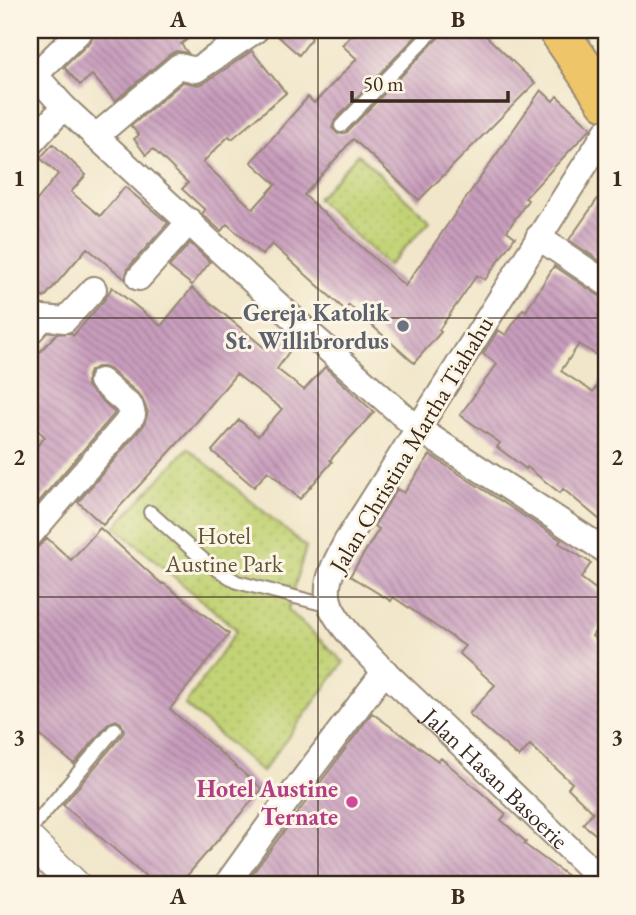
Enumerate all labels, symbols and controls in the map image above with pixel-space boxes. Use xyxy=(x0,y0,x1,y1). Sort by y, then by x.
text: A xyxy=(169,4,187,34)
text: B xyxy=(451,4,465,34)
scale bar xyxy=(352,60,508,104)
text: 50 m xyxy=(363,70,404,97)
text: 1 xyxy=(13,163,25,193)
text: 1 xyxy=(611,163,623,193)
place label: Gereja Katolik St. Willibrordus xyxy=(226,297,390,356)
street label: Jalan Christina Martha Tiahahu xyxy=(321,310,500,580)
marker: Gereja Katolik St. Willibrordus xyxy=(395,318,411,334)
text: 2 xyxy=(13,442,25,472)
text: 2 xyxy=(611,442,623,472)
park label: Hotel Austine Park xyxy=(164,520,284,579)
street label: Jalan Hasan Basoerie xyxy=(415,699,576,855)
text: 3 xyxy=(13,722,25,752)
text: 3 xyxy=(611,722,623,752)
place label: Hotel Austine Ternate xyxy=(197,773,338,832)
marker: Hotel Austine Ternate xyxy=(344,794,360,810)
text: A xyxy=(169,881,187,911)
text: B xyxy=(451,881,465,911)

